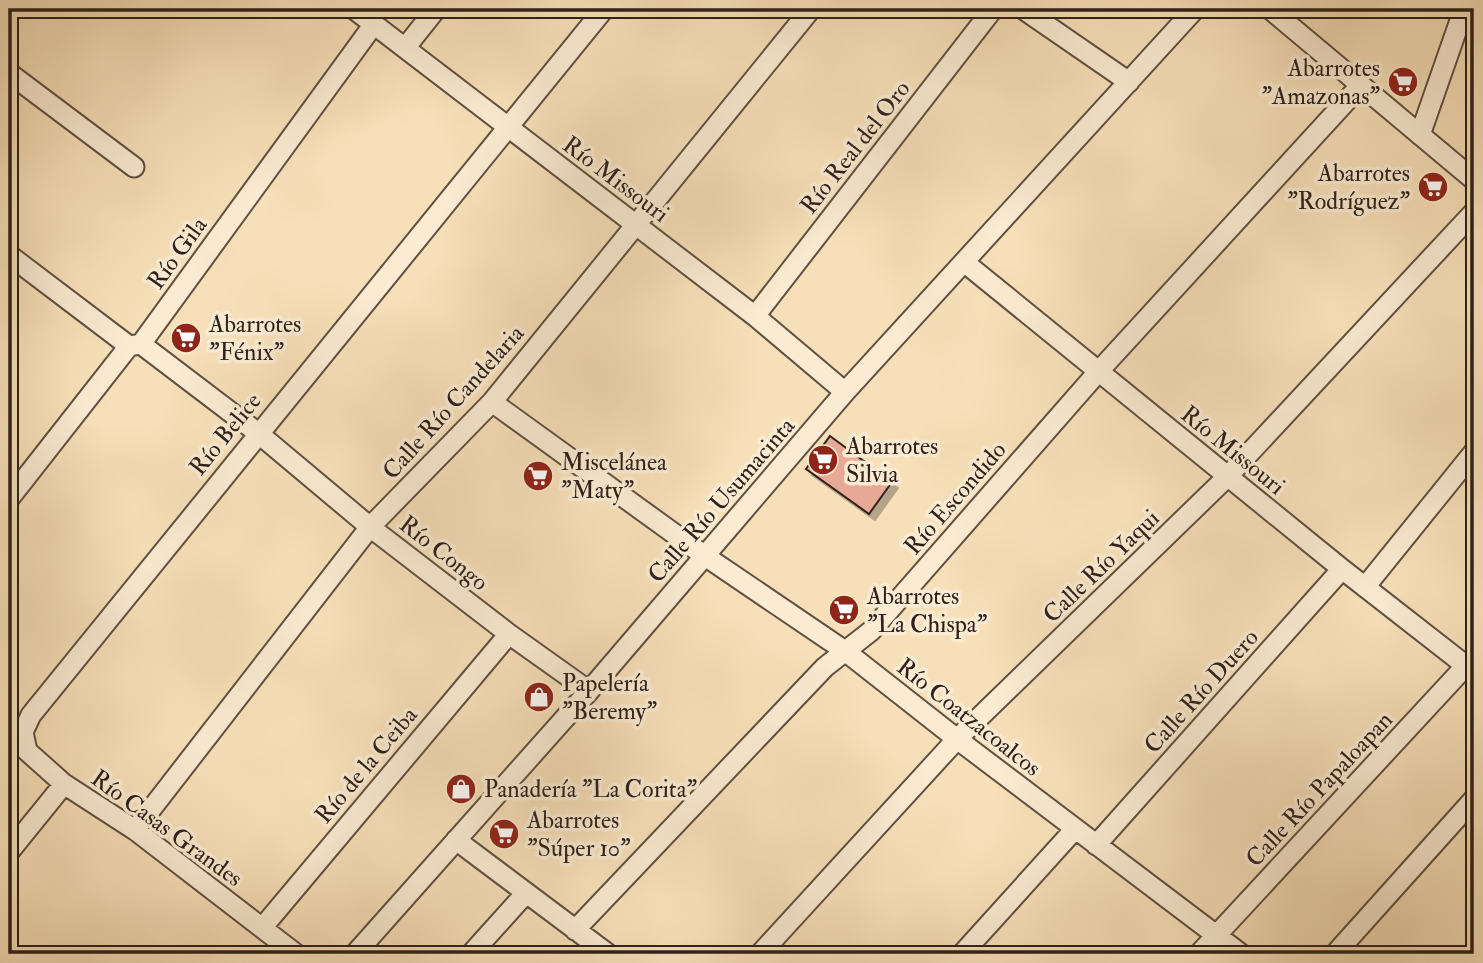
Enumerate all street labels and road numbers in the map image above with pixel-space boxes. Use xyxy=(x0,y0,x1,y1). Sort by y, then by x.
street label: Río Real del Oro xyxy=(794,74,917,220)
street label: Río Missouri xyxy=(556,129,675,230)
street label: Río Gila xyxy=(141,210,215,296)
street label: Calle Río Candelaria xyxy=(376,318,532,486)
street label: Río Belice xyxy=(183,387,268,482)
street label: Río Missouri xyxy=(1174,399,1291,502)
street label: Calle Río Usumacinta xyxy=(641,410,802,589)
street label: Río Escondido xyxy=(898,435,1013,562)
street label: Calle Río Yaqui xyxy=(1037,503,1166,630)
street label: Río Congo xyxy=(393,509,495,598)
street label: Calle Río Duero xyxy=(1137,623,1265,760)
street label: Río Coatzacoalcos xyxy=(890,651,1047,783)
street label: Río de la Ceiba xyxy=(308,700,425,830)
street label: Calle Río Papaloapan xyxy=(1239,705,1400,874)
street label: Río Casas Grandes xyxy=(85,763,249,894)

